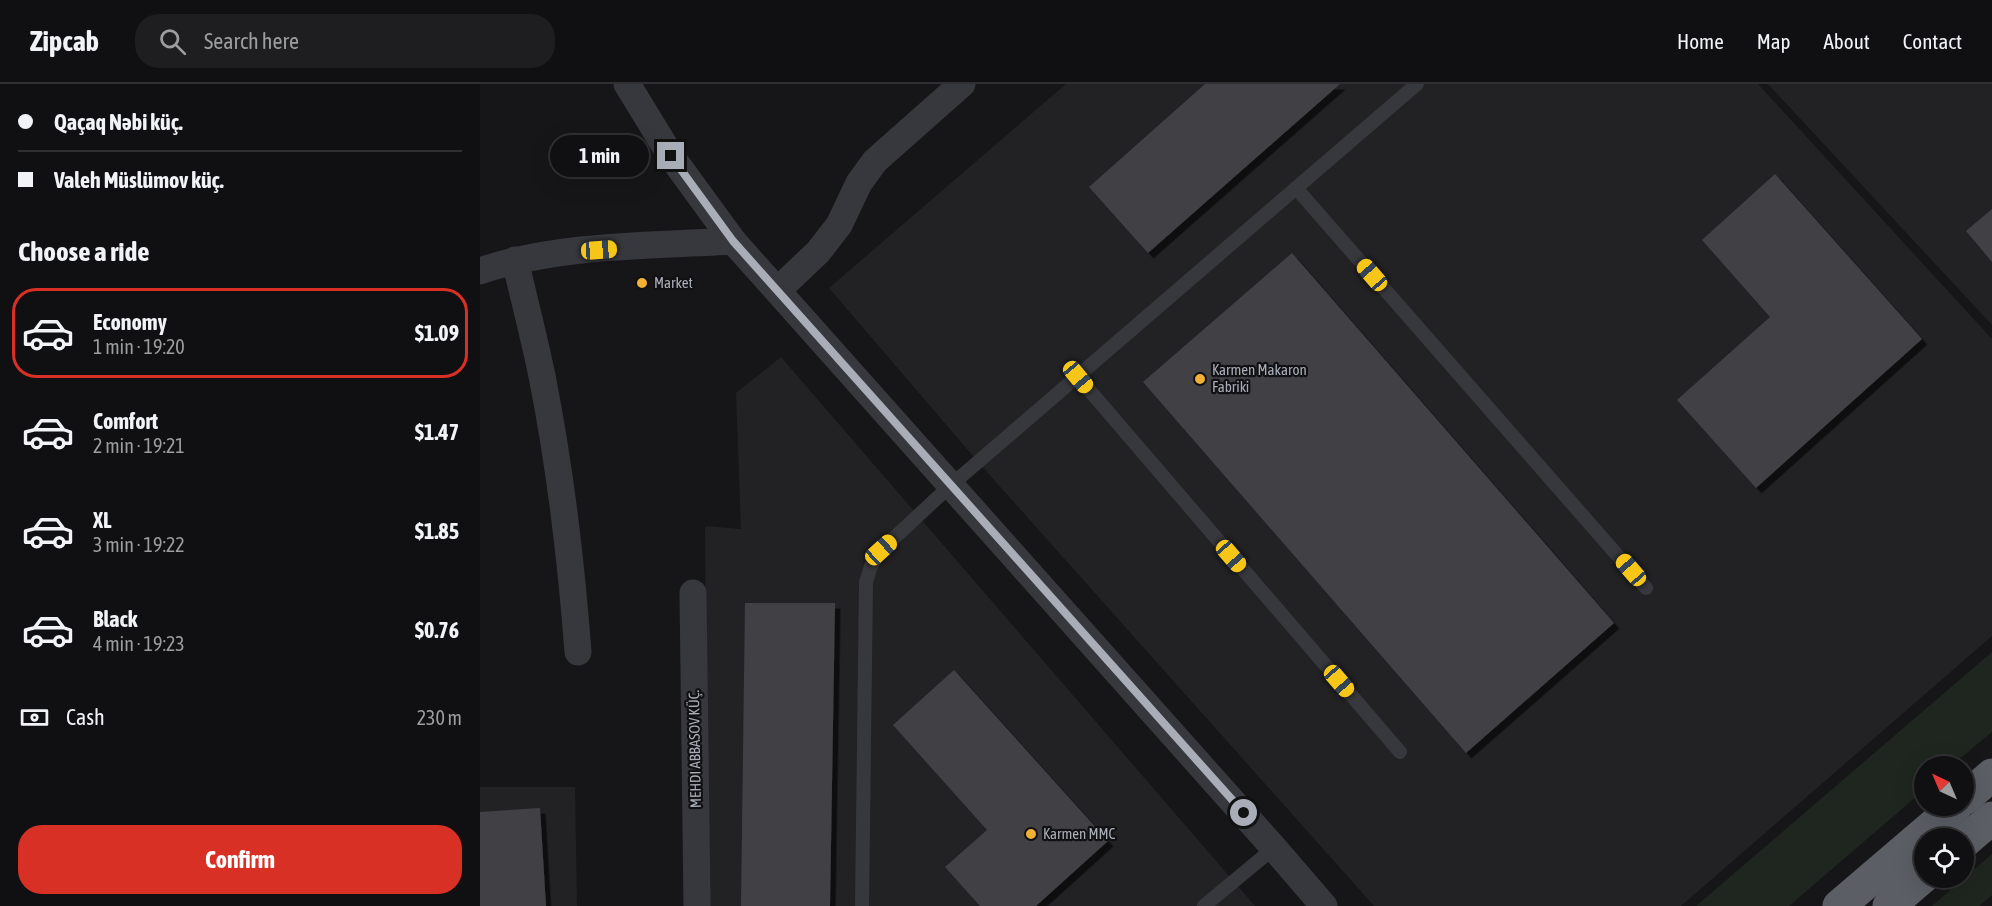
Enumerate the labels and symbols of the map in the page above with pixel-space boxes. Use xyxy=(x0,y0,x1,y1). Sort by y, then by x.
callout: 1 min xyxy=(551,135,650,177)
route end xyxy=(657,142,684,169)
car xyxy=(580,240,618,260)
car xyxy=(1353,256,1391,294)
place label: Market xyxy=(654,274,693,291)
marker: Market xyxy=(635,276,649,290)
car xyxy=(1060,357,1096,397)
place label: Karmen Makaron Fabriki xyxy=(1212,361,1307,395)
marker: Karmen Makaron Fabriki xyxy=(1193,372,1207,386)
car xyxy=(862,531,900,569)
car xyxy=(1212,537,1250,575)
car xyxy=(1612,551,1650,589)
car xyxy=(1320,662,1358,700)
street label: MEHDI ABBASOV KÜÇ. xyxy=(685,689,704,808)
north arrow xyxy=(1914,756,1974,816)
route start xyxy=(1230,799,1257,826)
place label: Karmen MMC xyxy=(1043,825,1115,842)
marker: Karmen MMC xyxy=(1024,827,1038,841)

